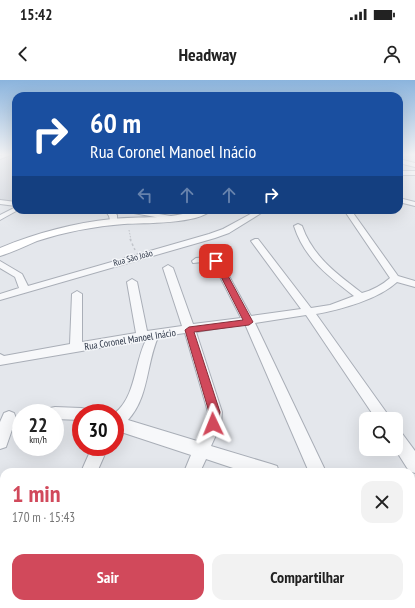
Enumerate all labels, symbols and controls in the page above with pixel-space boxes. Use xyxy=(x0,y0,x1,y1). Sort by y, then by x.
text: 15:42 xyxy=(20,5,52,24)
icon: back xyxy=(12,43,34,65)
text: Headway xyxy=(178,43,237,66)
icon: person xyxy=(381,43,403,65)
text: 60 m xyxy=(90,104,141,141)
icon: right xyxy=(24,108,76,160)
text: Rua Coronel Manoel Inácio xyxy=(90,140,256,163)
icon: left xyxy=(134,184,156,206)
icon: ahead xyxy=(176,184,198,206)
icon: ahead xyxy=(218,184,240,206)
icon: right xyxy=(260,184,282,206)
pin xyxy=(199,244,233,278)
street label: Rua São João xyxy=(112,247,154,268)
icon: arrive xyxy=(205,250,227,272)
street label: Rua Coronel Manoel Inácio xyxy=(83,326,177,353)
position arrow xyxy=(192,403,234,445)
speed limit sign: 30 xyxy=(72,404,124,456)
text: 22 xyxy=(28,412,48,438)
map controls xyxy=(359,412,403,456)
button: search xyxy=(359,412,403,456)
text: km/h xyxy=(29,433,47,446)
text: 1 min xyxy=(12,478,60,509)
button: close xyxy=(361,481,403,523)
text: 170 m · 15:43 xyxy=(12,509,75,526)
button: Sair xyxy=(12,554,204,600)
button: Compartilhar xyxy=(212,554,403,600)

